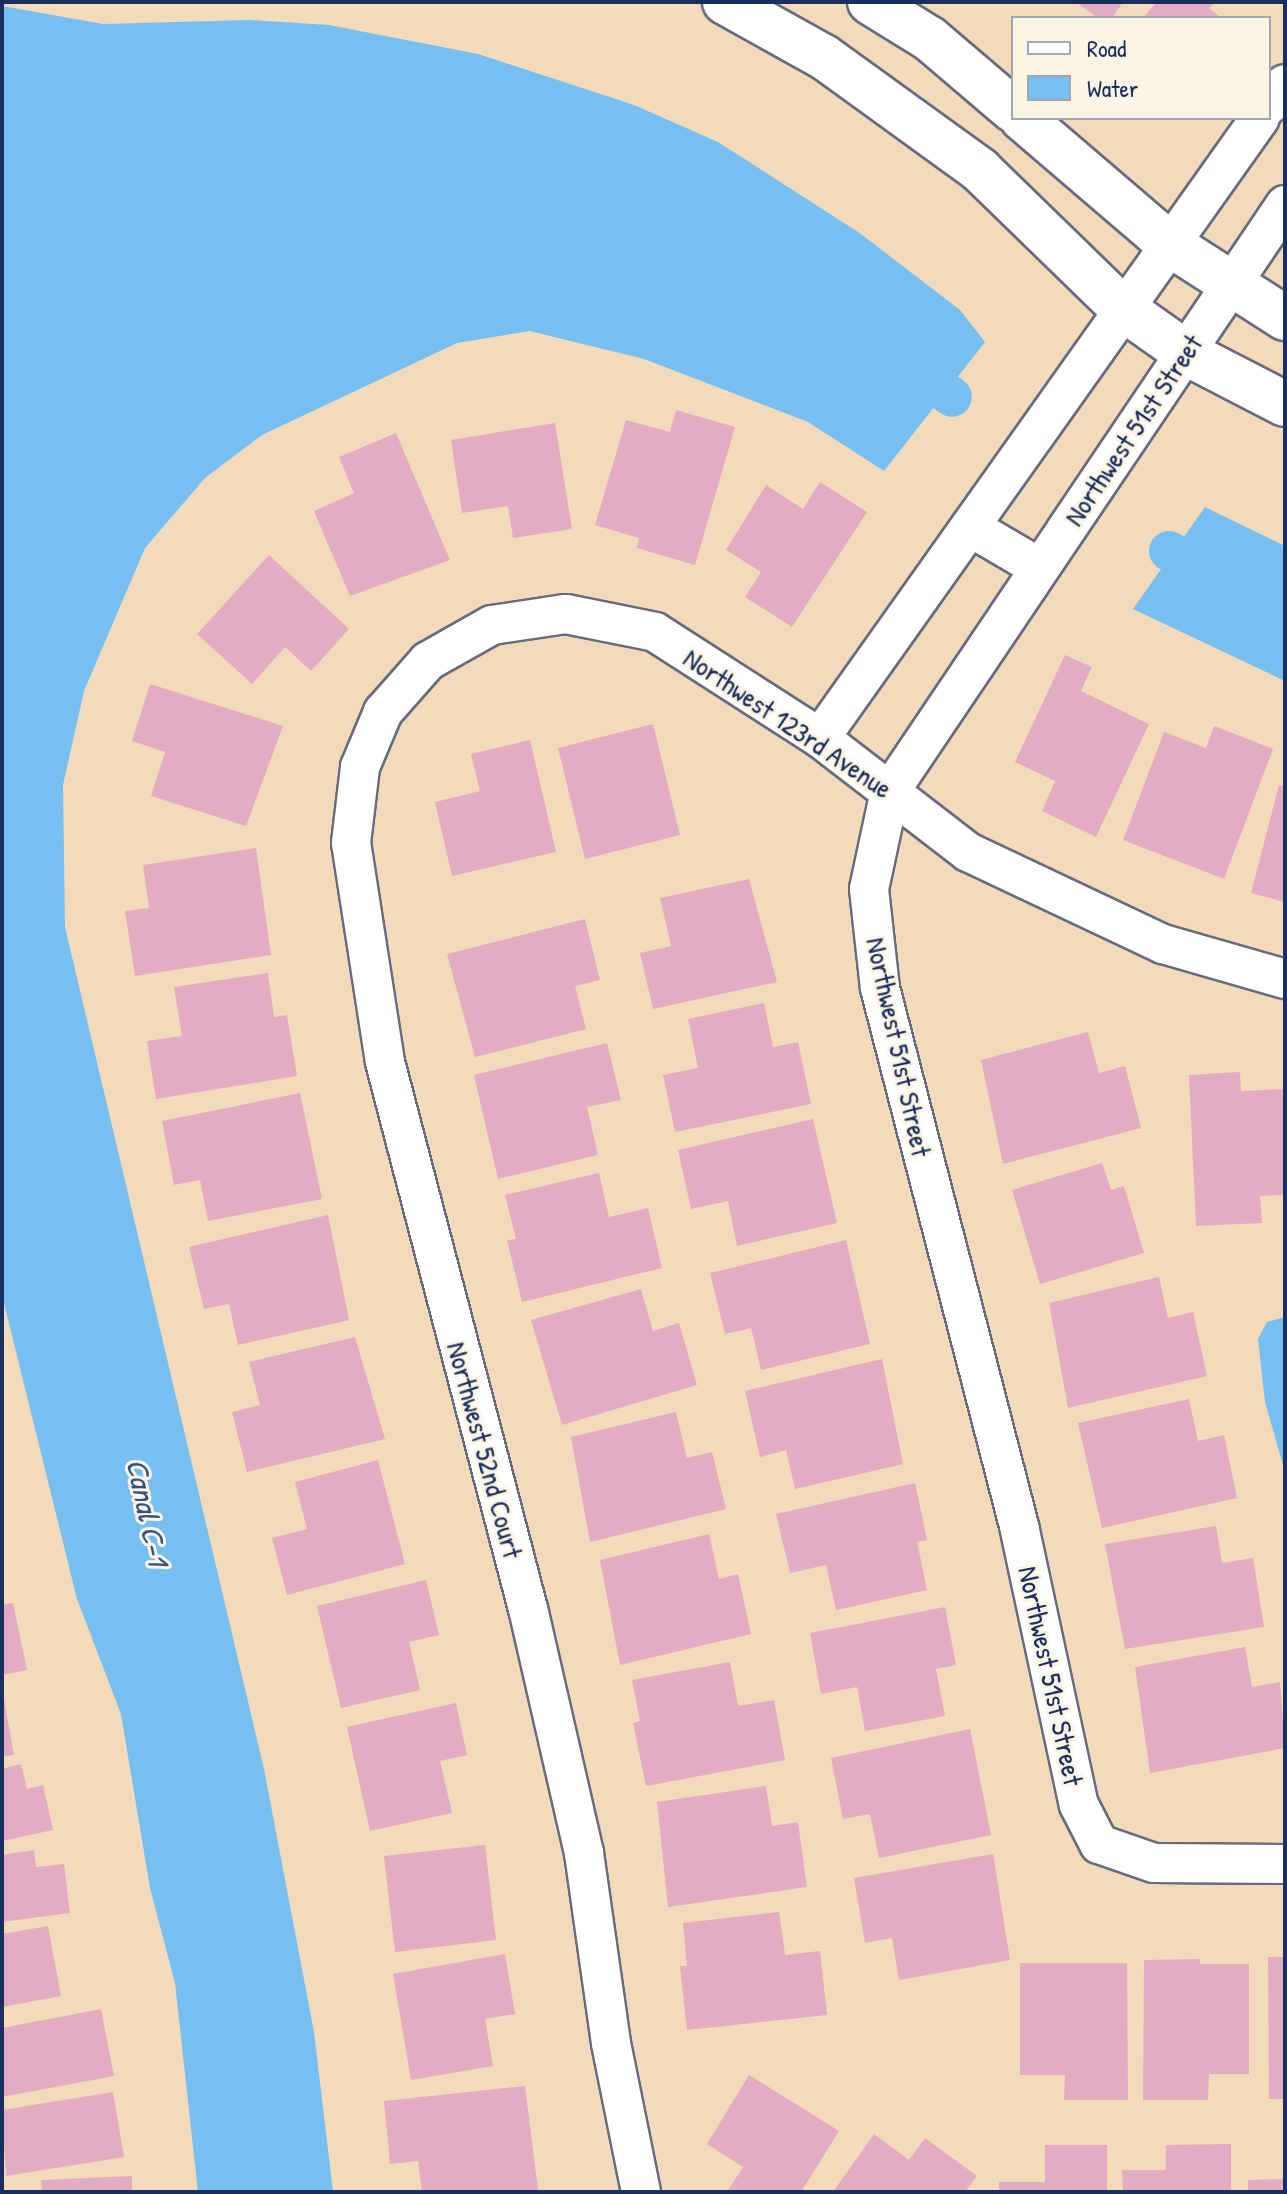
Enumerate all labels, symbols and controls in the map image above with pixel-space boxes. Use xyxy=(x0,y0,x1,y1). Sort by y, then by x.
legend xyxy=(1011,16,1271,120)
text: Road xyxy=(1087,32,1126,64)
text: Water xyxy=(1087,72,1138,104)
street label: Northwest 51st Street xyxy=(1057,328,1209,532)
street label: Northwest 123rd Avenue xyxy=(677,641,899,805)
street label: Northwest 51st Street xyxy=(859,934,939,1160)
street label: Northwest 52nd Court xyxy=(440,1338,530,1562)
water label: Canal C-1 xyxy=(119,1456,177,1568)
street label: Northwest 51st Street xyxy=(1011,1563,1091,1789)

